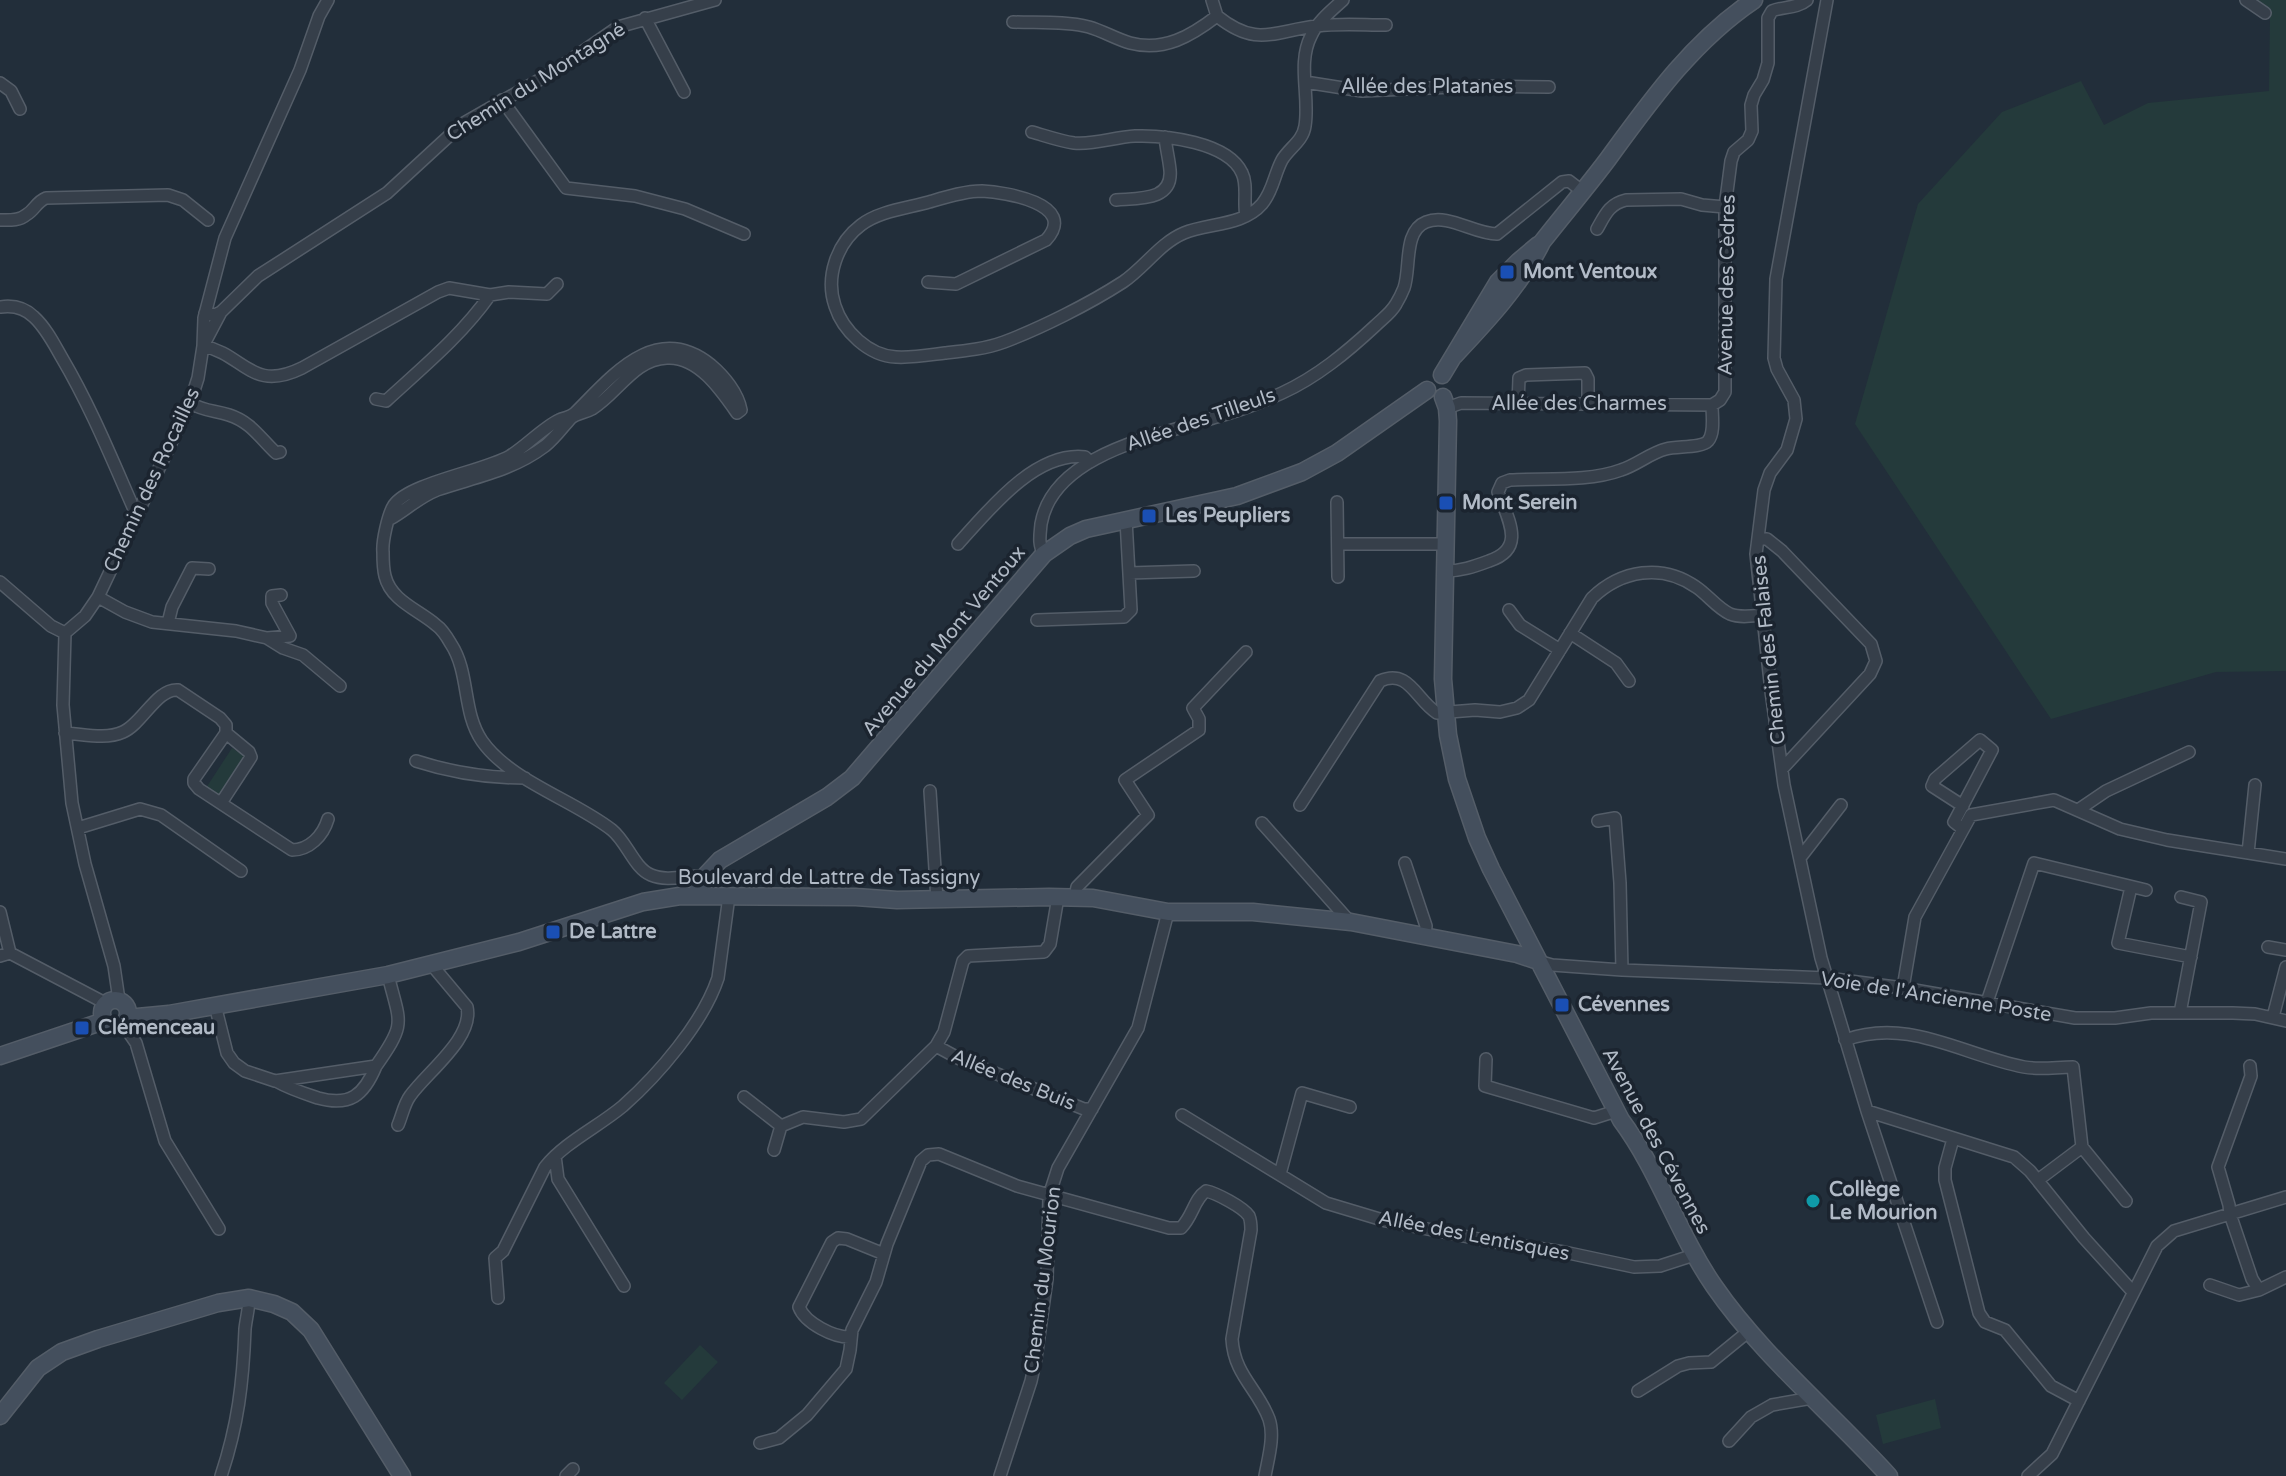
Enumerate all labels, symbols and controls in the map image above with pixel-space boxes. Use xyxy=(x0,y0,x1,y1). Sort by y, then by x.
street label: Chemin du Montagné xyxy=(442,17,630,147)
street label: Allée des Platanes xyxy=(1341,75,1513,99)
street label: Avenue des Cèdres xyxy=(1713,194,1741,376)
place label: Mont Ventoux xyxy=(1523,260,1658,284)
marker: Mont Ventoux xyxy=(1498,263,1516,281)
street label: Allée des Tilleuls xyxy=(1123,383,1279,457)
street label: Chemin des Rocailles xyxy=(99,384,205,576)
street label: Allée des Charmes xyxy=(1491,392,1667,416)
place label: Mont Serein xyxy=(1462,491,1577,515)
marker: Mont Serein xyxy=(1437,494,1455,512)
place label: Les Peupliers xyxy=(1165,504,1291,528)
marker: Les Peupliers xyxy=(1140,507,1158,525)
street label: Avenue du Mont Ventoux xyxy=(857,541,1031,741)
street label: Chemin des Falaises xyxy=(1747,554,1791,746)
street label: Boulevard de Lattre de Tassigny xyxy=(678,866,981,890)
place label: De Lattre xyxy=(569,920,657,944)
marker: De Lattre xyxy=(544,923,562,941)
street label: Voie de l'Ancienne Poste xyxy=(1819,967,2053,1027)
place label: Cévennes xyxy=(1578,993,1670,1017)
marker: Cévennes xyxy=(1553,996,1571,1014)
place label: Clémenceau xyxy=(98,1016,215,1040)
marker: Clémenceau xyxy=(73,1019,91,1037)
street label: Allée des Buis xyxy=(947,1044,1079,1116)
street label: Avenue des Cévennes xyxy=(1597,1044,1715,1238)
place label: Collège Le Mourion xyxy=(1829,1178,1937,1225)
street label: Chemin du Mourion xyxy=(1020,1185,1066,1375)
marker: Collège Le Mourion xyxy=(1804,1192,1822,1210)
street label: Allée des Lentisques xyxy=(1376,1206,1572,1266)

